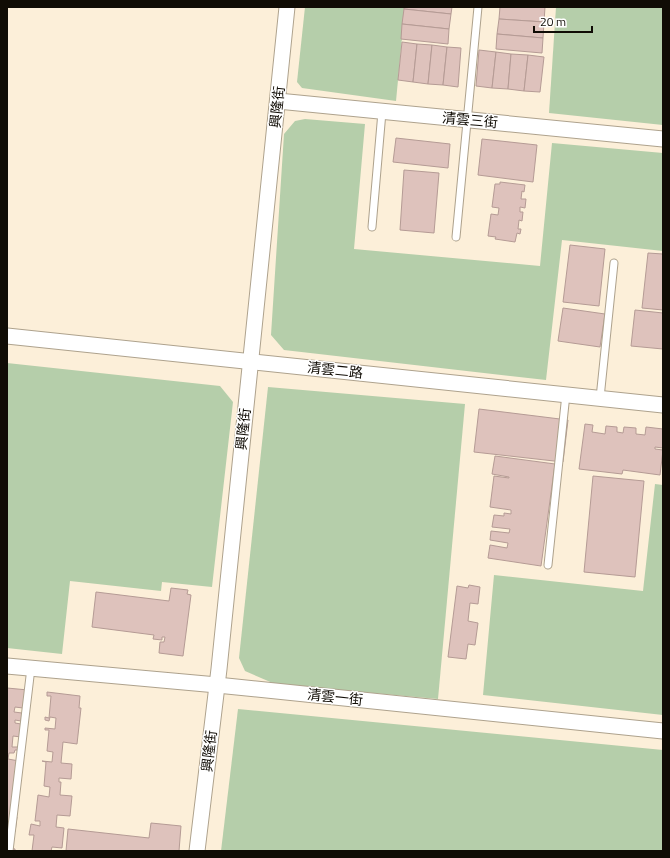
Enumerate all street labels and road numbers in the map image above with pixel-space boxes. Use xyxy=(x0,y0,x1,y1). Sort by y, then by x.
street label: 興隆街 xyxy=(264,85,289,129)
street label: 清雲三街 xyxy=(441,107,499,132)
street label: 清雲二路 xyxy=(306,356,364,383)
street label: 興隆街 xyxy=(230,407,255,451)
street label: 清雲一街 xyxy=(306,683,364,710)
street label: 興隆街 xyxy=(196,729,221,773)

